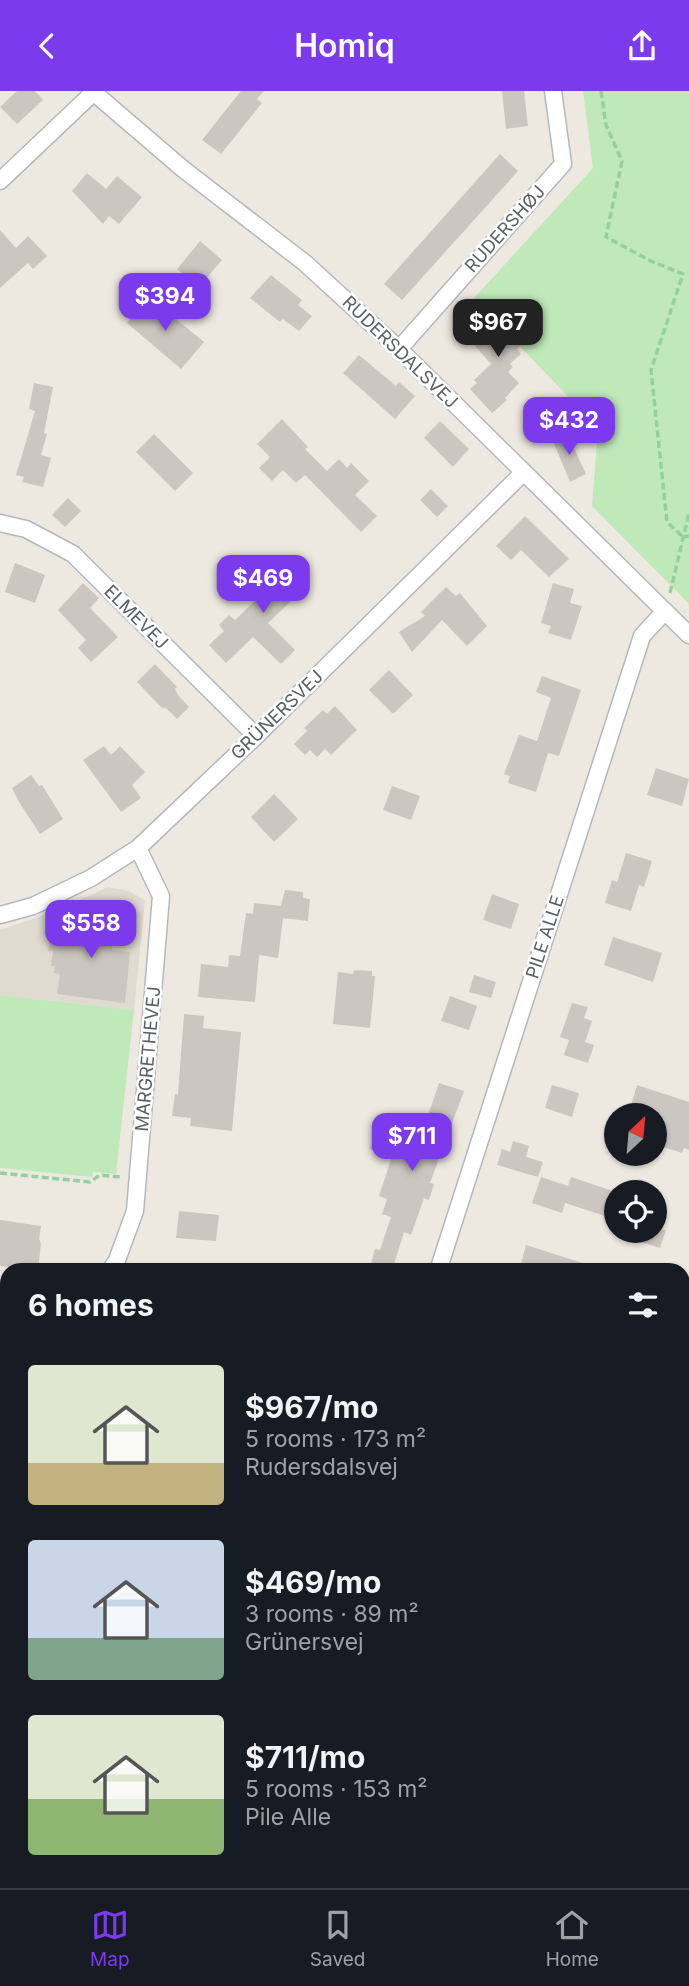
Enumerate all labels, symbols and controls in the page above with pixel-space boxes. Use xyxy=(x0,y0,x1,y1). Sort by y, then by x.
text: Homiq xyxy=(294,26,395,65)
icon: back xyxy=(28,27,66,65)
icon: share xyxy=(623,27,661,65)
street label: RUDERSHØJ xyxy=(460,181,549,276)
pin: $394 xyxy=(124,273,206,333)
text: $394 xyxy=(135,282,195,310)
street label: RUDERSDALSVEJ xyxy=(338,291,462,412)
pin: $967 xyxy=(457,299,539,359)
text: $967 xyxy=(469,308,527,336)
pin: $432 xyxy=(528,397,610,457)
text: $432 xyxy=(539,406,599,434)
pin: $469 xyxy=(222,555,304,615)
text: $469 xyxy=(233,564,293,592)
street label: ELMEVEJ xyxy=(100,580,173,653)
street label: GRÜNERSVEJ xyxy=(226,665,327,764)
street label: PILE ALLE xyxy=(521,893,568,981)
pin: $558 xyxy=(50,901,132,960)
text: $558 xyxy=(61,909,121,937)
street label: MARGRETHEVEJ xyxy=(131,986,164,1132)
north arrow xyxy=(604,1103,667,1165)
map controls xyxy=(604,1103,667,1243)
pin: $711 xyxy=(371,1114,453,1173)
text: $711 xyxy=(388,1122,436,1150)
button: locate xyxy=(604,1180,667,1243)
icon: filters xyxy=(624,1286,662,1324)
text: 6 homes xyxy=(28,1287,154,1323)
text: $967/mo xyxy=(245,1389,378,1425)
icon: home xyxy=(84,1393,168,1477)
text: 5 rooms · 173 m² xyxy=(245,1425,426,1453)
text: Rudersdalsvej xyxy=(245,1453,398,1481)
text: $469/mo xyxy=(245,1564,381,1600)
icon: home xyxy=(84,1568,168,1652)
text: 3 rooms · 89 m² xyxy=(245,1600,419,1628)
text: Grünersvej xyxy=(245,1628,364,1656)
text: $711/mo xyxy=(245,1739,365,1775)
icon: home xyxy=(84,1743,168,1827)
text: 5 rooms · 153 m² xyxy=(245,1775,427,1803)
text: Pile Alle xyxy=(245,1803,331,1831)
tab: Map xyxy=(90,1906,130,1971)
tab: Saved xyxy=(310,1906,365,1971)
tab: Home xyxy=(546,1906,599,1971)

